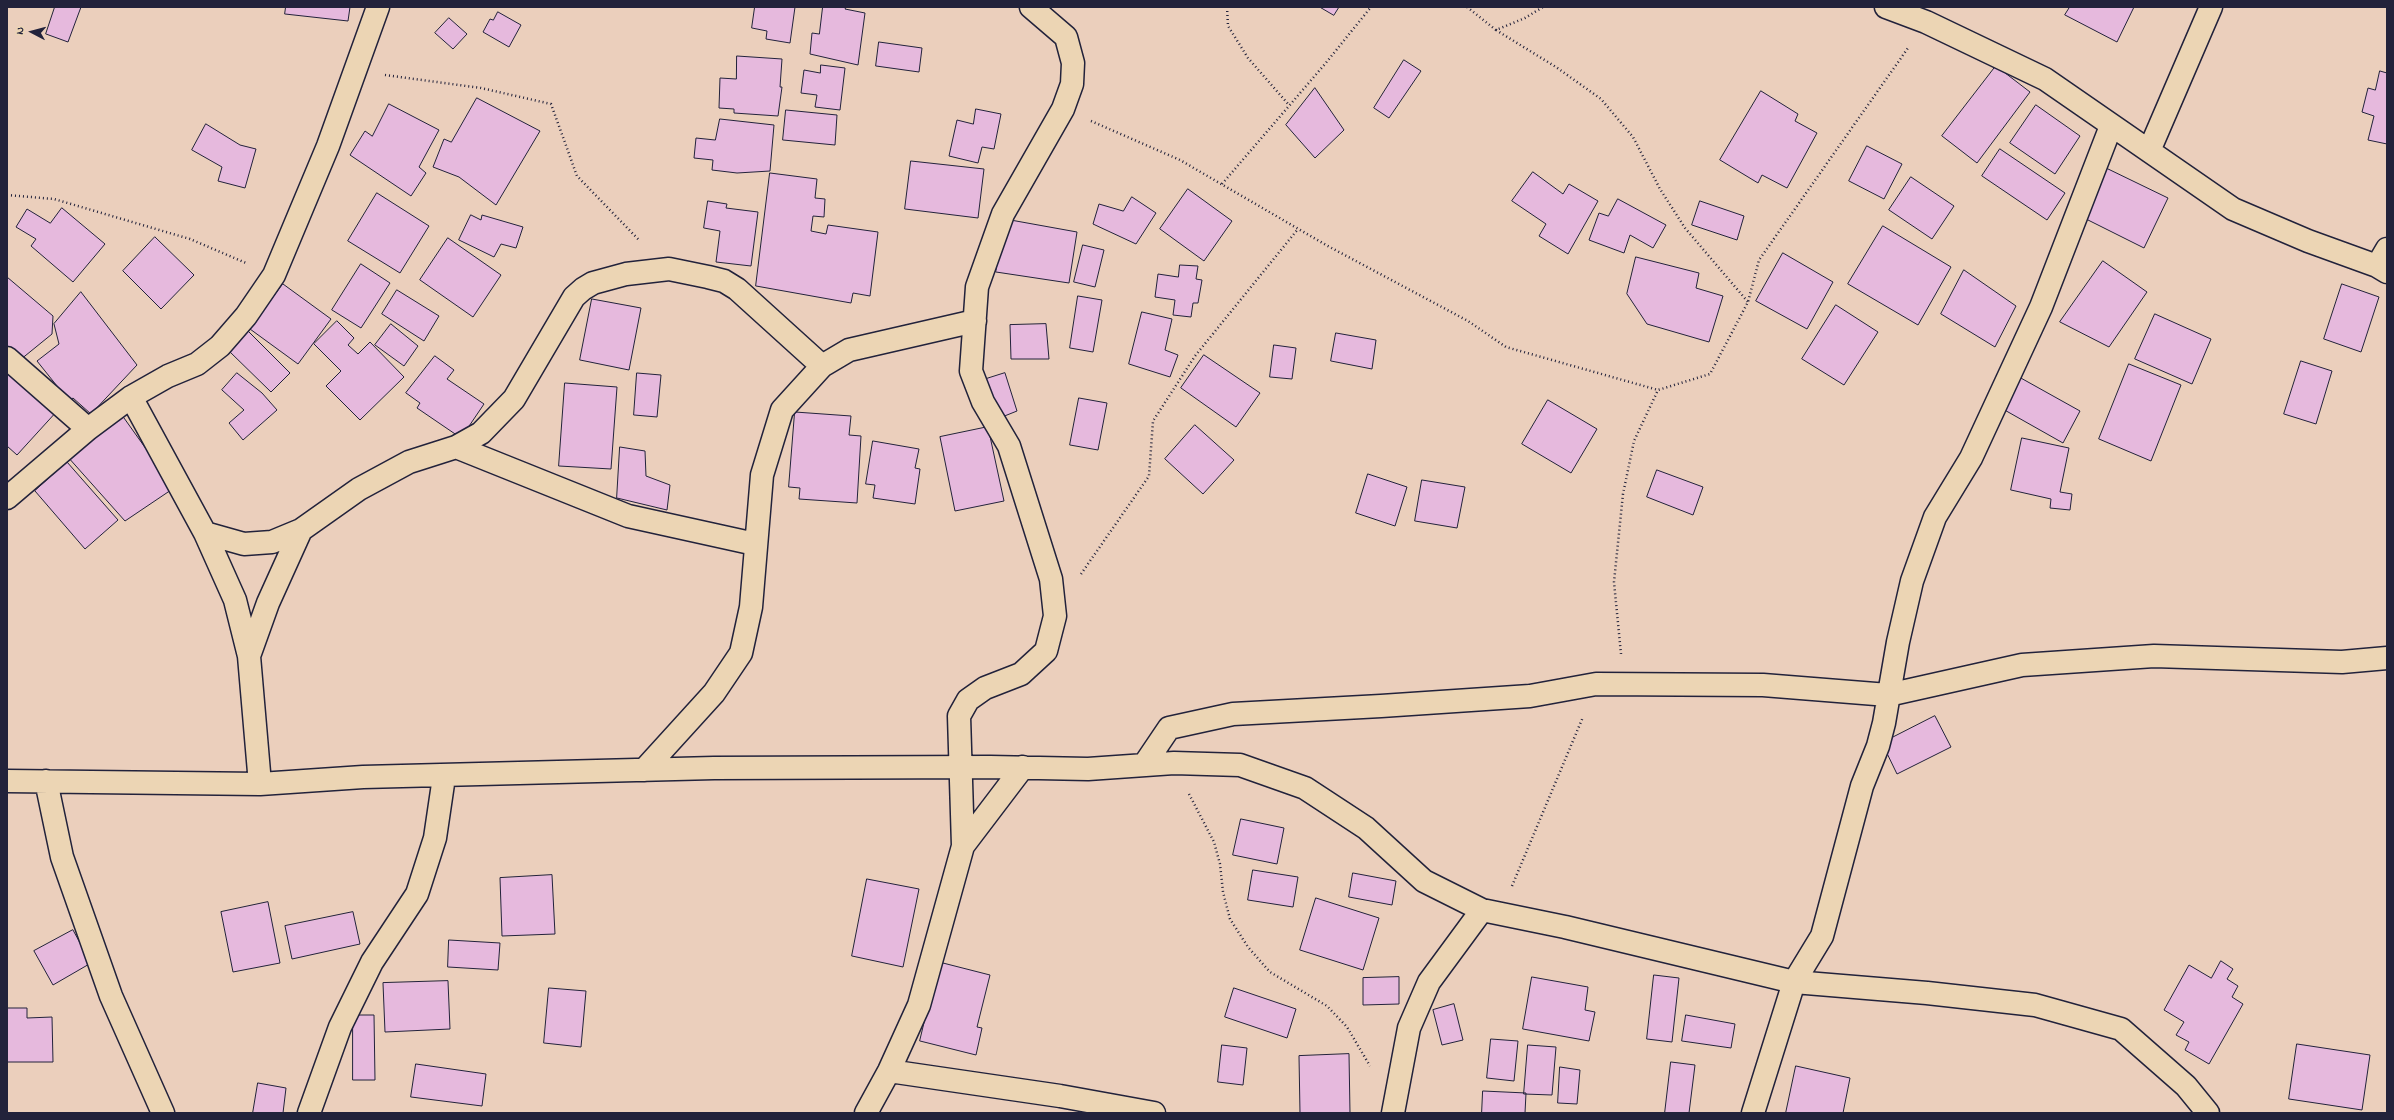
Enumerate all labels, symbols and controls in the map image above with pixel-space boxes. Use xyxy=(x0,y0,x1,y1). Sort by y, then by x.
north arrow xyxy=(12,12,52,52)
text: N xyxy=(12,26,28,35)

